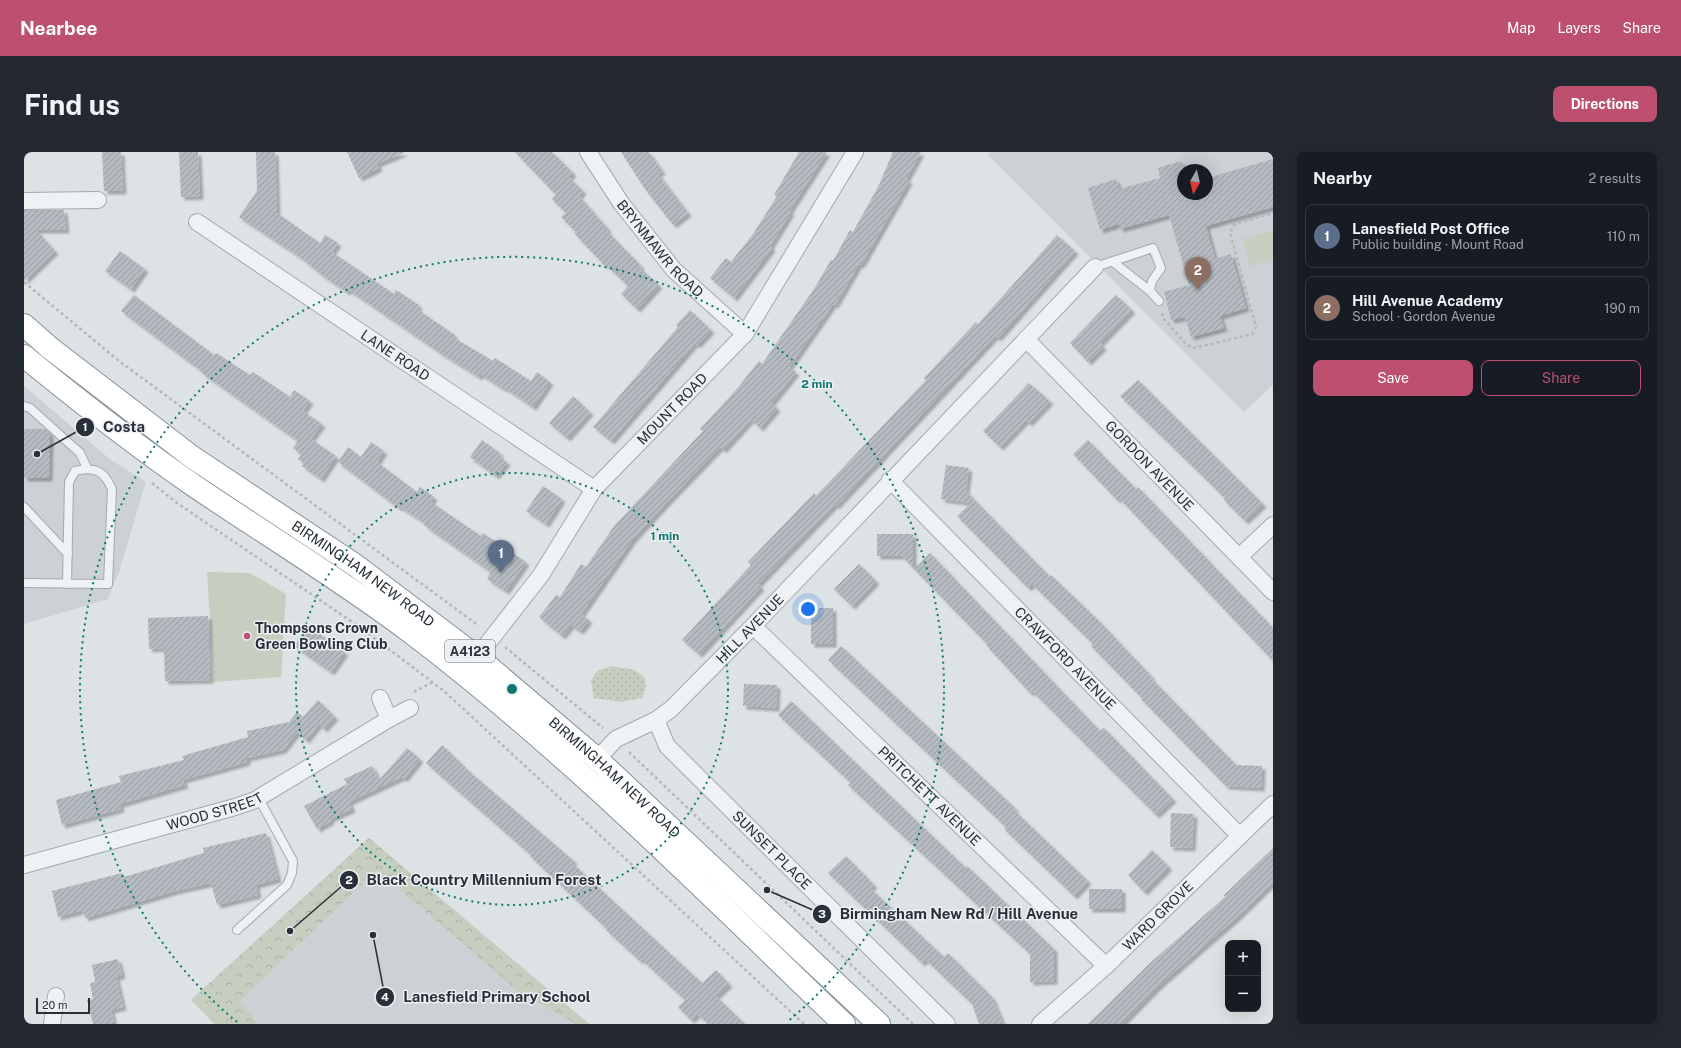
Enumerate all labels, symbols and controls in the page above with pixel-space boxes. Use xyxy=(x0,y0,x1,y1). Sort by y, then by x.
text: Nearbee xyxy=(20,17,98,39)
text: Map xyxy=(1507,20,1535,36)
text: Layers xyxy=(1557,20,1601,36)
text: Share xyxy=(1623,20,1661,36)
button: Directions xyxy=(1553,86,1657,122)
text: Find us xyxy=(24,88,120,121)
north arrow xyxy=(1177,164,1213,200)
text: Nearby xyxy=(1313,168,1372,188)
text: 2 results xyxy=(1589,171,1641,186)
street label: BRYNMAWR ROAD xyxy=(614,197,707,300)
text: Lanesfield Post Office xyxy=(1352,220,1510,237)
text: 1 xyxy=(1324,229,1330,244)
text: 110 m xyxy=(1607,229,1640,244)
text: Public building · Mount Road xyxy=(1352,237,1524,252)
pin: 2 xyxy=(1185,257,1211,290)
text: Hill Avenue Academy xyxy=(1352,292,1503,309)
text: 2 xyxy=(1323,301,1331,316)
text: 190 m xyxy=(1604,301,1640,316)
text: School · Gordon Avenue xyxy=(1352,309,1495,324)
street label: LANE ROAD xyxy=(358,326,433,384)
button: Save xyxy=(1313,360,1473,396)
button: Share xyxy=(1481,360,1641,396)
street label: MOUNT ROAD xyxy=(634,370,710,448)
text: 2 min xyxy=(801,377,833,391)
callout: Costa xyxy=(75,413,153,440)
street label: GORDON AVENUE xyxy=(1102,417,1197,514)
text: Costa xyxy=(103,418,145,435)
text: 1 xyxy=(82,420,88,434)
street label: BIRMINGHAM NEW ROAD xyxy=(289,517,438,630)
text: 1 min xyxy=(651,529,679,543)
pin: 1 xyxy=(488,540,514,573)
street label: HILL AVENUE xyxy=(713,591,787,667)
your location xyxy=(798,599,818,619)
street label: CRAWFORD AVENUE xyxy=(1011,604,1119,713)
place label: Thompsons Crown Green Bowling Club xyxy=(255,620,388,652)
marker: Thompsons Crown Green Bowling Club xyxy=(242,631,252,641)
road number: A4123 xyxy=(445,640,495,662)
centre of rings xyxy=(505,682,519,696)
street label: BIRMINGHAM NEW ROAD xyxy=(546,714,684,841)
street label: PRITCHETT AVENUE xyxy=(875,743,984,849)
street label: WOOD STREET xyxy=(165,789,266,833)
street label: SUNSET PLACE xyxy=(729,808,815,893)
callout: Black Country Millennium Forest xyxy=(339,866,610,893)
text: Black Country Millennium Forest xyxy=(367,871,601,888)
text: 2 xyxy=(345,873,353,887)
street label: WARD GROVE xyxy=(1119,878,1196,954)
callout: Birmingham New Rd / Hill Avenue xyxy=(812,900,1086,927)
text: Birmingham New Rd / Hill Avenue xyxy=(840,905,1078,922)
text: 3 xyxy=(818,907,826,921)
map controls xyxy=(1225,940,1261,1012)
button: + xyxy=(1225,940,1261,976)
button: − xyxy=(1225,976,1261,1012)
callout: Lanesfield Primary School xyxy=(375,984,599,1011)
text: Lanesfield Primary School xyxy=(403,988,591,1005)
text: 4 xyxy=(381,990,389,1004)
scale bar xyxy=(36,996,90,1015)
text: 20 m xyxy=(42,999,67,1011)

